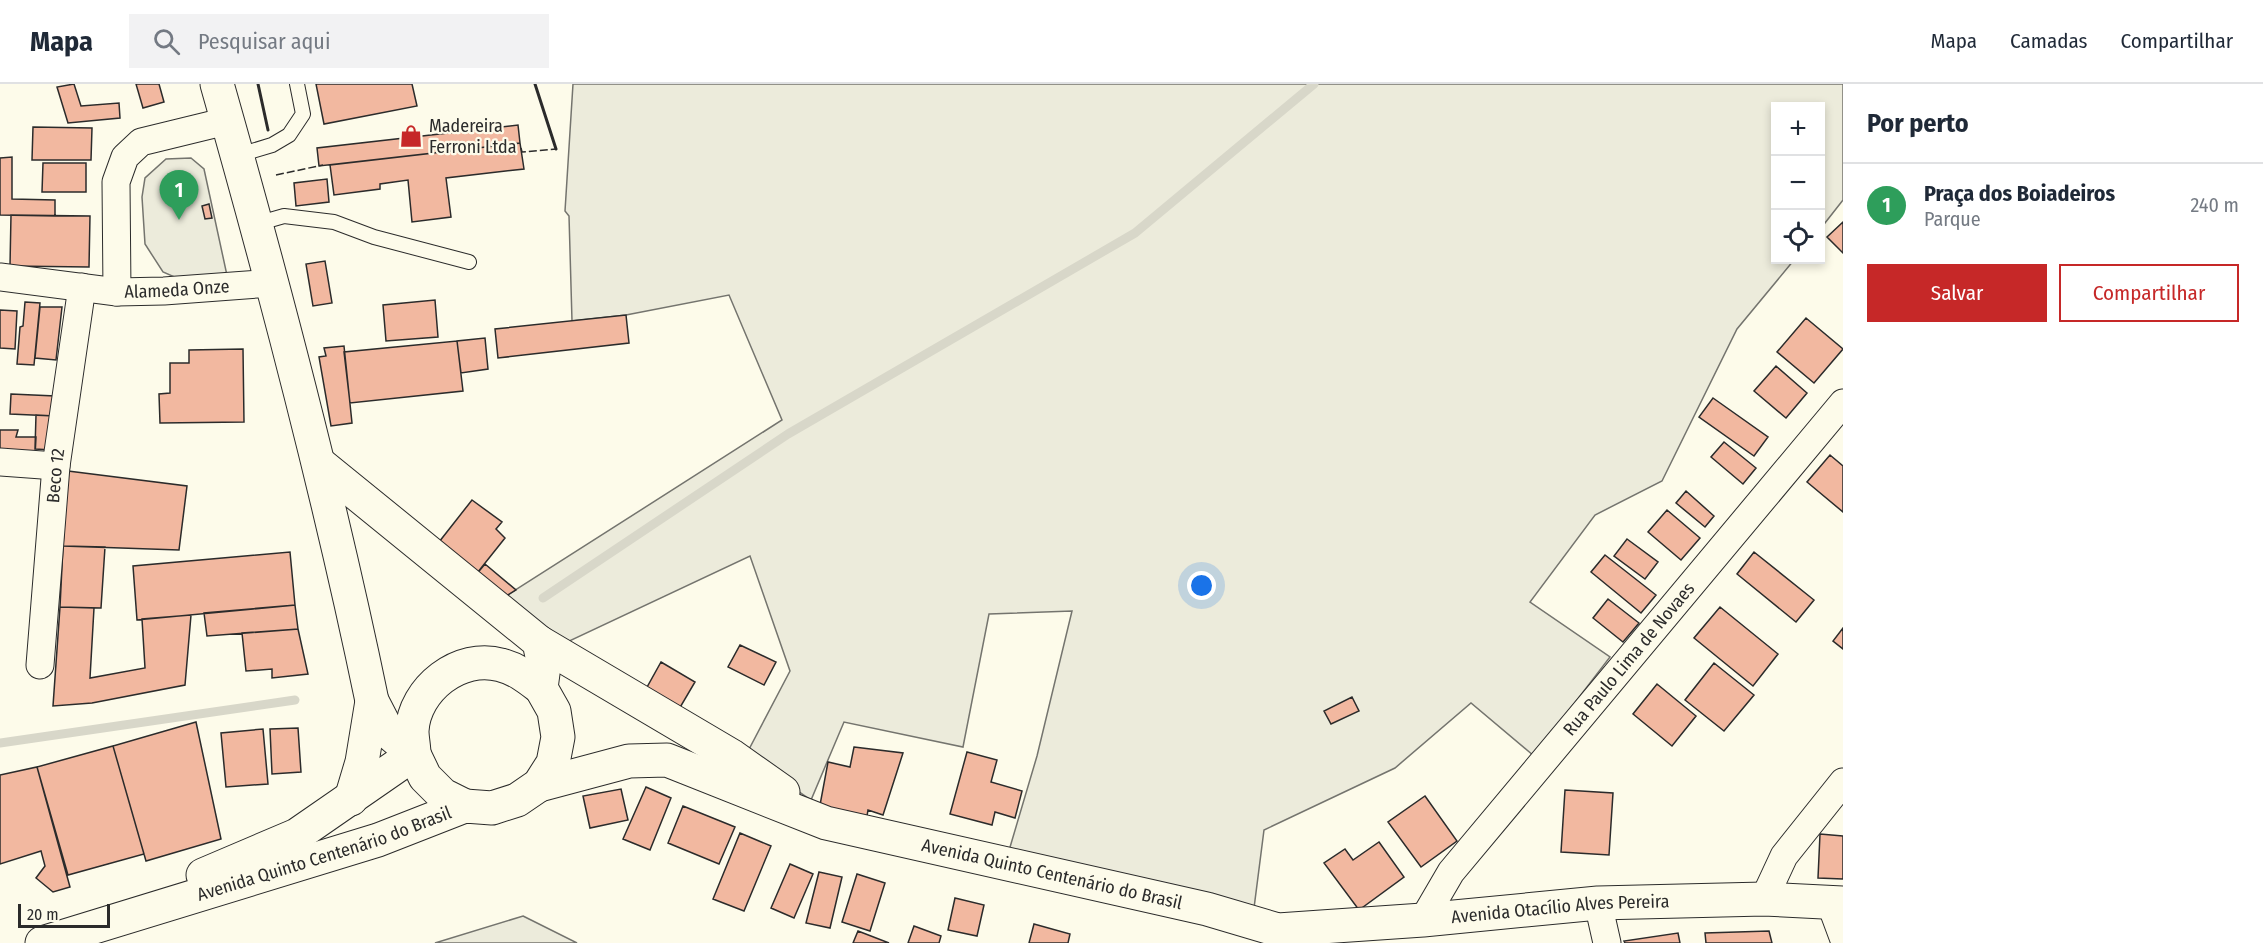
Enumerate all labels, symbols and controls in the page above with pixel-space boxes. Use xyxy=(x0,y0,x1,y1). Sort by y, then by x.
search box xyxy=(129,14,549,68)
text: Mapa xyxy=(30,25,93,58)
icon: search xyxy=(150,25,183,58)
text: Pesquisar aqui xyxy=(198,28,330,55)
text: Mapa xyxy=(1931,28,1977,54)
text: Camadas xyxy=(2010,28,2088,54)
text: Compartilhar xyxy=(2121,28,2233,54)
map controls xyxy=(1771,102,1825,264)
button: + xyxy=(1771,102,1825,156)
text: Por perto xyxy=(1867,108,1969,139)
place label: Madereira Ferroni Ltda xyxy=(429,115,517,158)
shop icon: Madereira Ferroni Ltda xyxy=(398,123,424,149)
button: − xyxy=(1771,156,1825,210)
pin: 1 xyxy=(160,170,198,220)
text: Praça dos Boiadeiros xyxy=(1924,180,2115,207)
text: 1 xyxy=(1882,193,1891,217)
text: 240 m xyxy=(2190,193,2239,217)
text: Parque xyxy=(1924,207,1981,231)
button: locate xyxy=(1771,210,1825,264)
button: Salvar xyxy=(1867,264,2047,322)
button: Compartilhar xyxy=(2059,264,2239,322)
street label: Alameda Onze xyxy=(124,275,230,303)
street label: Beco 12 xyxy=(42,447,69,504)
your location xyxy=(1187,571,1216,600)
street label: Rua Paulo Lima de Novaes xyxy=(1559,578,1700,740)
street label: Avenida Quinto Centenário do Brasil xyxy=(194,801,455,906)
street label: Avenida Quinto Centenário do Brasil xyxy=(920,834,1185,914)
street label: Avenida Otacílio Alves Pereira xyxy=(1450,890,1670,928)
scale bar xyxy=(18,901,110,928)
text: 20 m xyxy=(27,905,58,924)

